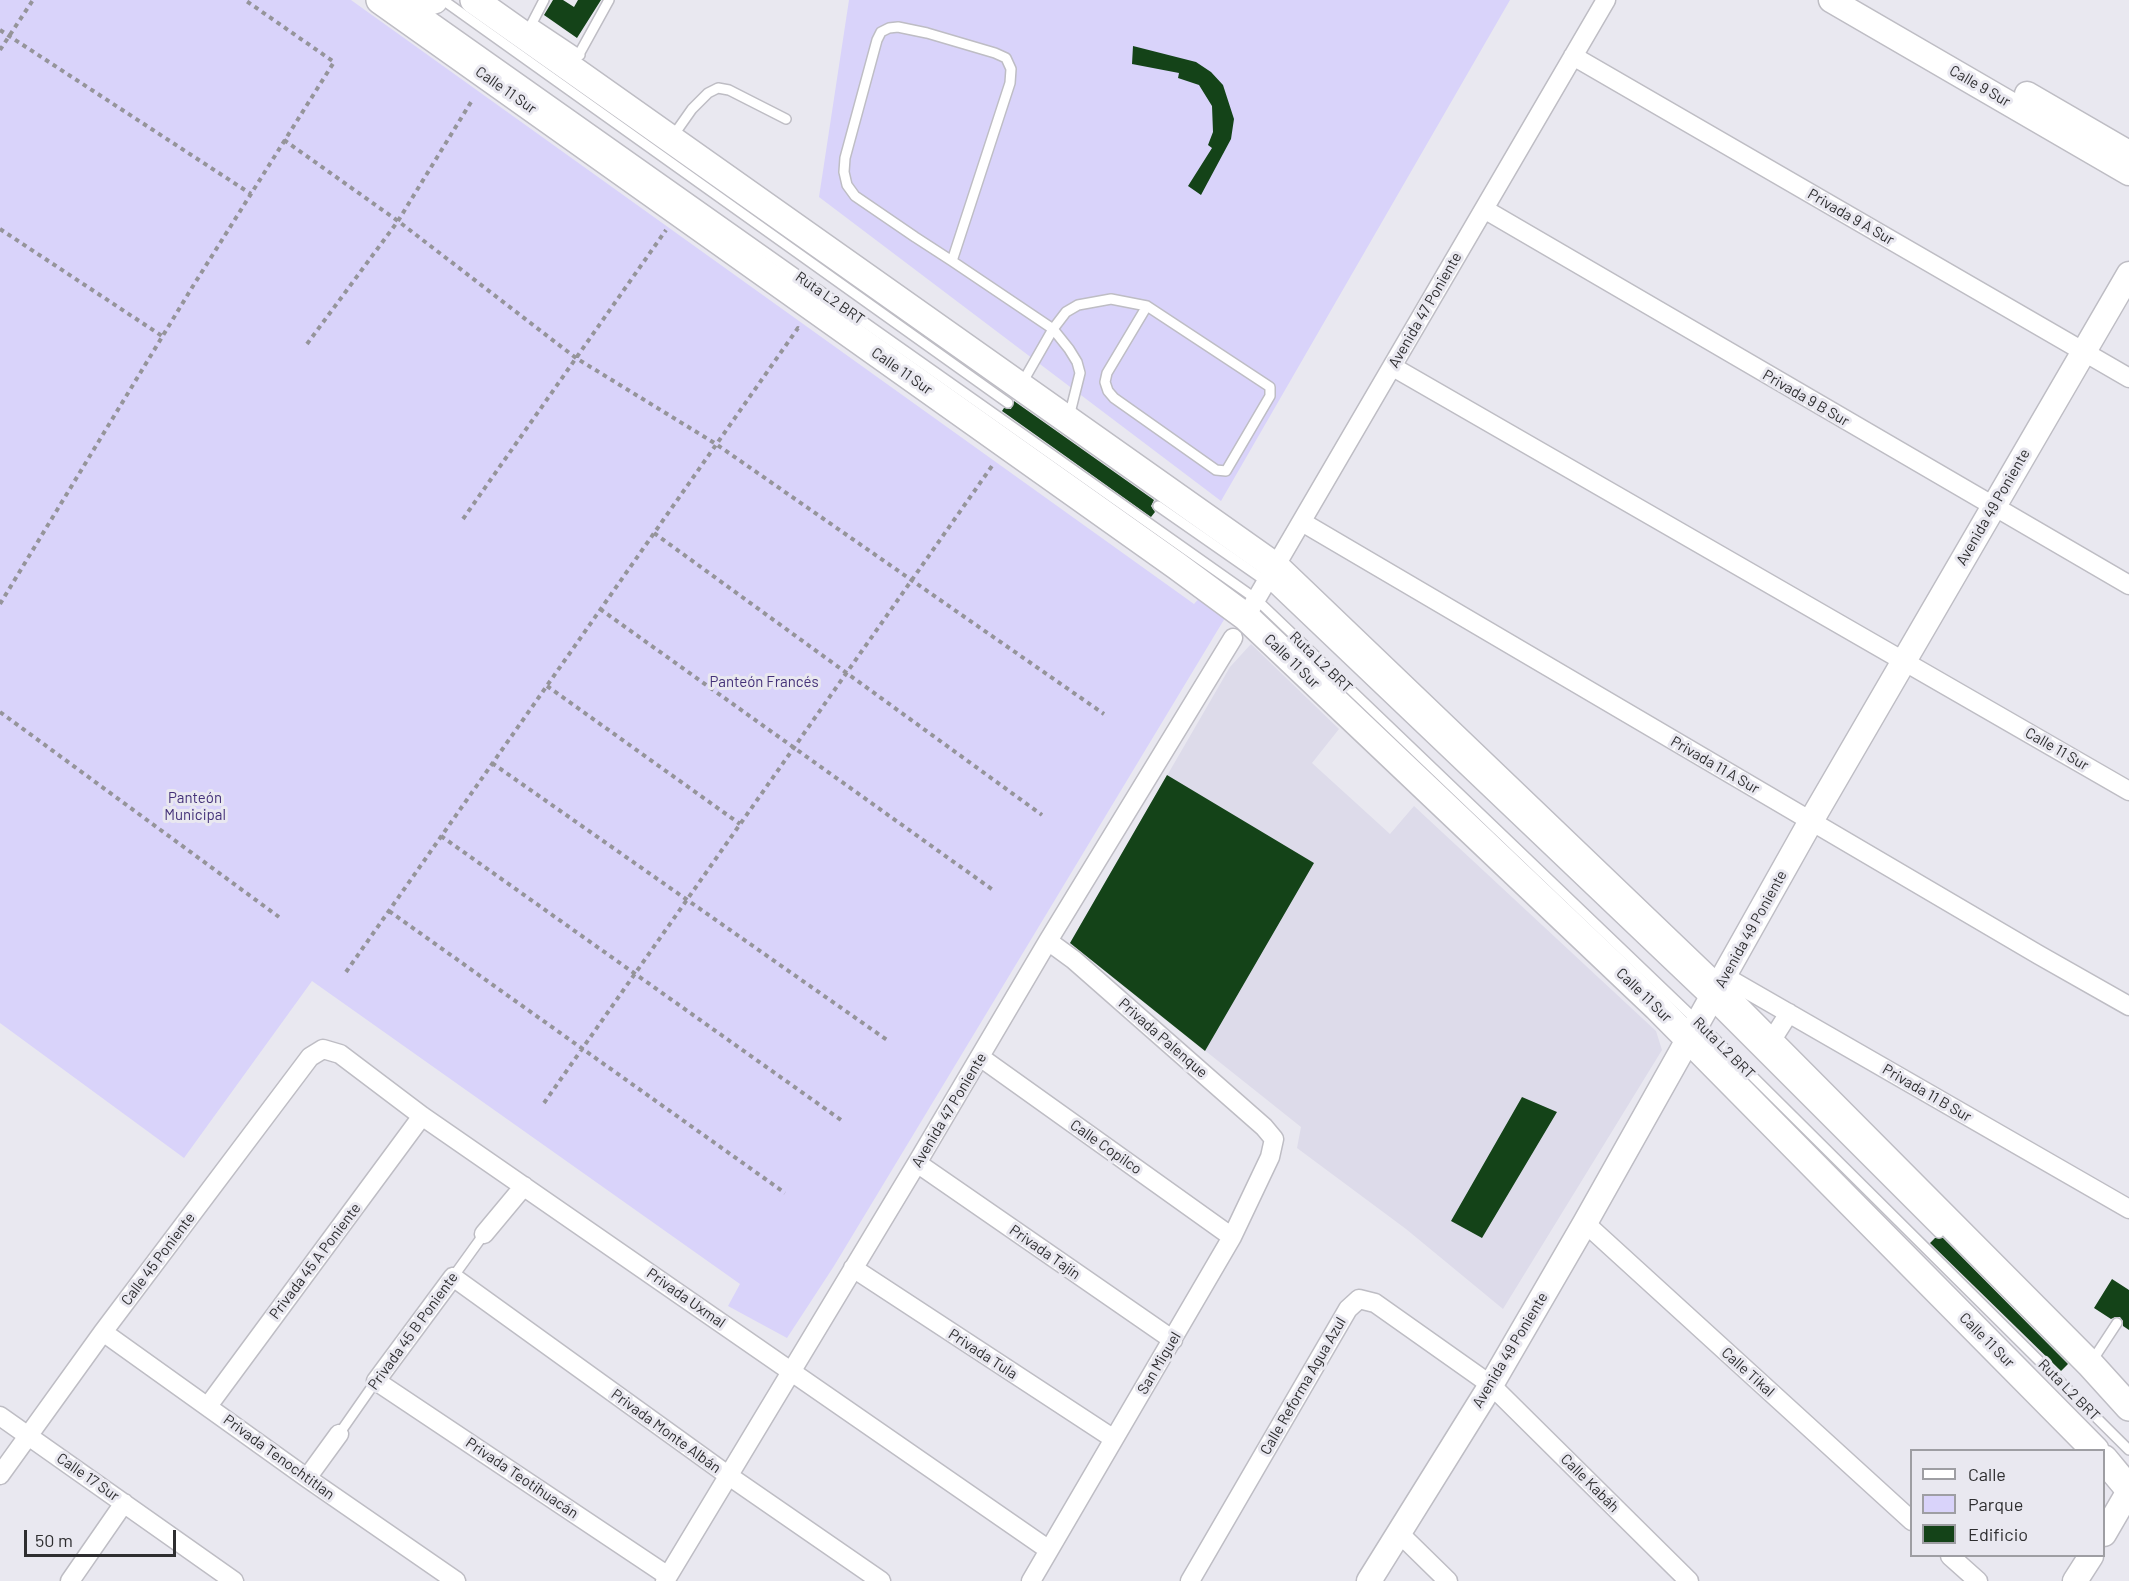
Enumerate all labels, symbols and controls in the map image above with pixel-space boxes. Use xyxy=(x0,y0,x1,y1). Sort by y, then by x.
street label: Calle 9 Sur xyxy=(1946,61,2014,111)
street label: Calle 11 Sur xyxy=(472,62,540,118)
street label: Privada 9 A Sur xyxy=(1805,185,1897,249)
street label: Avenida 47 Poniente xyxy=(1385,249,1465,371)
street label: Ruta L2 BRT xyxy=(792,268,868,328)
street label: Calle 11 Sur xyxy=(868,343,936,399)
street label: Privada 9 B Sur xyxy=(1759,366,1853,430)
street label: Avenida 49 Poniente xyxy=(1952,446,2034,568)
street label: Ruta L2 BRT xyxy=(1286,628,1356,696)
street label: Calle 11 Sur xyxy=(1260,630,1324,692)
park label: Panteón Francés xyxy=(709,673,819,691)
street label: Calle 11 Sur xyxy=(2022,724,2092,774)
street label: Privada 11 A Sur xyxy=(1667,732,1763,798)
park label: Panteón Municipal xyxy=(164,789,226,824)
street label: Avenida 49 Poniente xyxy=(1711,867,1791,991)
street label: Calle 11 Sur xyxy=(1612,964,1676,1026)
street label: Privada Palenque xyxy=(1115,994,1211,1082)
street label: Ruta L2 BRT xyxy=(1689,1013,1759,1083)
street label: Avenida 47 Poniente xyxy=(908,1050,990,1170)
street label: Privada 11 B Sur xyxy=(1879,1060,1975,1126)
street label: Calle Copilco xyxy=(1067,1116,1145,1178)
street label: Privada 45 A Poniente xyxy=(265,1199,365,1323)
street label: Calle 45 Poniente xyxy=(117,1209,199,1309)
street label: Privada Tajín xyxy=(1006,1221,1084,1283)
street label: Privada Uxmal xyxy=(643,1264,729,1332)
street label: Privada 45 B Poniente xyxy=(364,1269,462,1393)
street label: Avenida 49 Poniente xyxy=(1468,1289,1552,1411)
street label: Calle 11 Sur xyxy=(1956,1309,2018,1371)
street label: Calle Reforma Agua Azul xyxy=(1256,1314,1350,1458)
street label: Privada Tula xyxy=(945,1325,1021,1383)
street label: San Miguel xyxy=(1133,1329,1185,1397)
street label: Calle Tikal xyxy=(1718,1343,1778,1401)
street label: Ruta L2 BRT xyxy=(2034,1355,2104,1425)
street label: Privada Monte Albán xyxy=(608,1385,724,1477)
street label: Privada Tenochtitlan xyxy=(220,1411,338,1503)
street label: Privada Teotihuacán xyxy=(462,1434,582,1522)
street label: Calle 17 Sur xyxy=(53,1449,123,1505)
legend xyxy=(1910,1449,2105,1557)
street label: Calle Kabáh xyxy=(1557,1450,1623,1516)
text: Calle xyxy=(1968,1463,2006,1485)
text: Parque xyxy=(1968,1493,2023,1515)
scale bar xyxy=(27,1518,178,1556)
text: Edificio xyxy=(1968,1523,2028,1545)
text: 50 m xyxy=(35,1529,73,1551)

